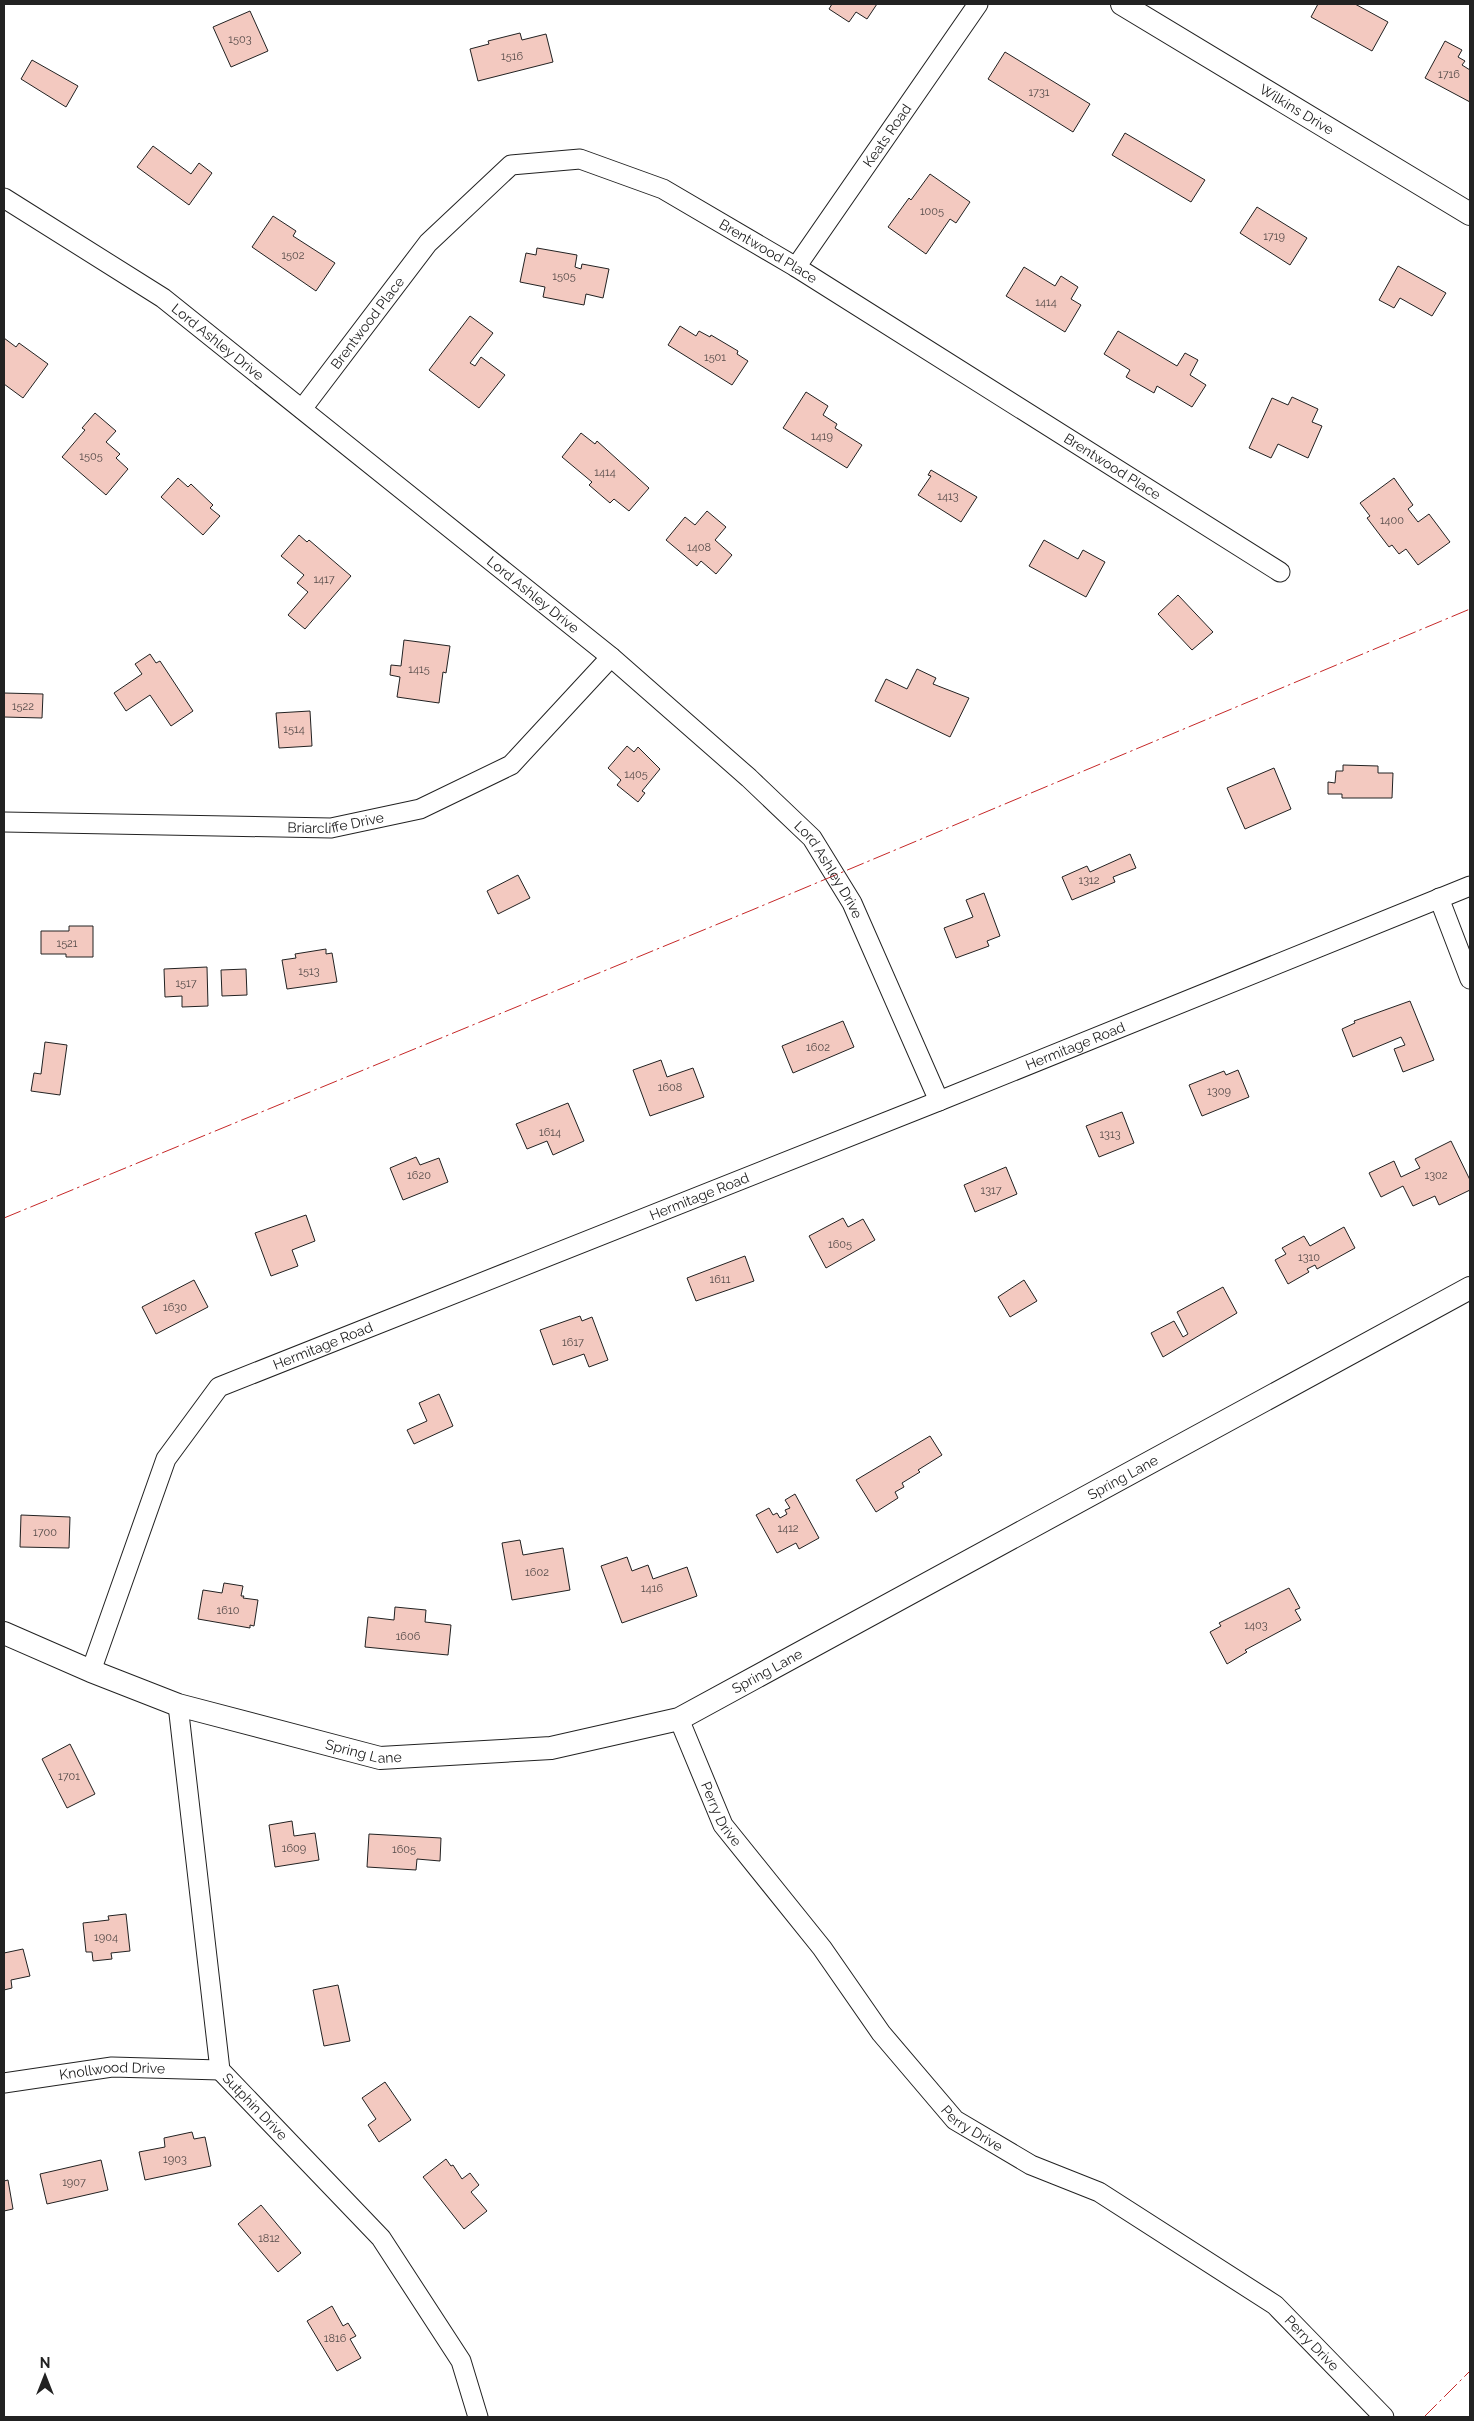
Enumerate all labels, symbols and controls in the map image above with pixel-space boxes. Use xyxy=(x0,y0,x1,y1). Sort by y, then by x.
house number: 1503 xyxy=(228,33,252,46)
house number: 1516 xyxy=(501,50,523,63)
house number: 1716 xyxy=(1438,68,1460,81)
street label: Wilkins Drive xyxy=(1257,81,1337,138)
house number: 1731 xyxy=(1028,86,1050,99)
street label: Keats Road xyxy=(860,101,914,170)
house number: 1005 xyxy=(920,205,944,218)
street label: Brentwood Place xyxy=(716,216,820,286)
house number: 1719 xyxy=(1263,230,1285,243)
house number: 1502 xyxy=(281,249,305,262)
house number: 1505 xyxy=(552,270,576,283)
street label: Brentwood Place xyxy=(327,274,407,372)
house number: 1414 xyxy=(1035,296,1057,309)
street label: Lord Ashley Drive xyxy=(169,300,267,384)
house number: 1501 xyxy=(704,351,726,364)
house number: 1419 xyxy=(811,430,833,443)
street label: Brentwood Place xyxy=(1061,430,1164,503)
house number: 1505 xyxy=(79,450,103,463)
house number: 1414 xyxy=(594,466,616,479)
house number: 1413 xyxy=(937,490,959,503)
house number: 1400 xyxy=(1380,514,1404,527)
house number: 1408 xyxy=(687,541,711,554)
street label: Lord Ashley Drive xyxy=(484,553,582,636)
house number: 1417 xyxy=(313,573,335,586)
house number: 1415 xyxy=(408,663,430,676)
house number: 1522 xyxy=(12,700,34,713)
house number: 1514 xyxy=(283,723,305,736)
house number: 1405 xyxy=(624,768,648,781)
street label: Briarcliffe Drive xyxy=(287,809,385,836)
street label: Lord Ashley Drive xyxy=(791,818,866,921)
house number: 1312 xyxy=(1078,874,1100,887)
house number: 1521 xyxy=(56,937,78,950)
house number: 1513 xyxy=(298,965,320,978)
house number: 1517 xyxy=(175,977,197,990)
street label: Hermitage Road xyxy=(1023,1019,1127,1073)
house number: 1602 xyxy=(806,1041,830,1054)
house number: 1608 xyxy=(658,1081,682,1094)
house number: 1309 xyxy=(1207,1085,1231,1098)
house number: 1614 xyxy=(539,1126,561,1139)
house number: 1313 xyxy=(1099,1128,1121,1141)
house number: 1620 xyxy=(407,1169,431,1182)
street label: Hermitage Road xyxy=(647,1169,751,1223)
house number: 1302 xyxy=(1424,1169,1448,1182)
house number: 1317 xyxy=(980,1184,1002,1197)
house number: 1605 xyxy=(828,1238,852,1251)
house number: 1310 xyxy=(1298,1251,1320,1264)
house number: 1611 xyxy=(710,1273,731,1286)
house number: 1630 xyxy=(163,1301,187,1314)
street label: Hermitage Road xyxy=(271,1319,375,1373)
house number: 1617 xyxy=(562,1336,584,1349)
street label: Spring Lane xyxy=(1085,1452,1161,1503)
house number: 1412 xyxy=(777,1522,799,1535)
house number: 1700 xyxy=(33,1526,57,1539)
house number: 1602 xyxy=(525,1566,549,1579)
house number: 1416 xyxy=(641,1582,663,1595)
house number: 1610 xyxy=(217,1604,240,1617)
house number: 1403 xyxy=(1244,1619,1268,1632)
house number: 1606 xyxy=(396,1630,421,1643)
street label: Spring Lane xyxy=(729,1645,805,1697)
street label: Spring Lane xyxy=(324,1736,402,1766)
house number: 1701 xyxy=(58,1770,80,1783)
street label: Perry Drive xyxy=(698,1779,745,1849)
house number: 1609 xyxy=(282,1842,306,1855)
house number: 1605 xyxy=(392,1843,416,1856)
house number: 1904 xyxy=(94,1931,118,1944)
street label: Knollwood Drive xyxy=(58,2059,165,2083)
street label: Sutphin Drive xyxy=(219,2070,291,2143)
street label: Perry Drive xyxy=(938,2102,1006,2154)
house number: 1903 xyxy=(163,2153,187,2166)
house number: 1907 xyxy=(62,2176,86,2189)
house number: 1812 xyxy=(258,2232,280,2245)
street label: Perry Drive xyxy=(1282,2312,1342,2374)
house number: 1816 xyxy=(324,2332,347,2345)
north arrow xyxy=(20,2351,70,2401)
text: N xyxy=(40,2355,50,2371)

